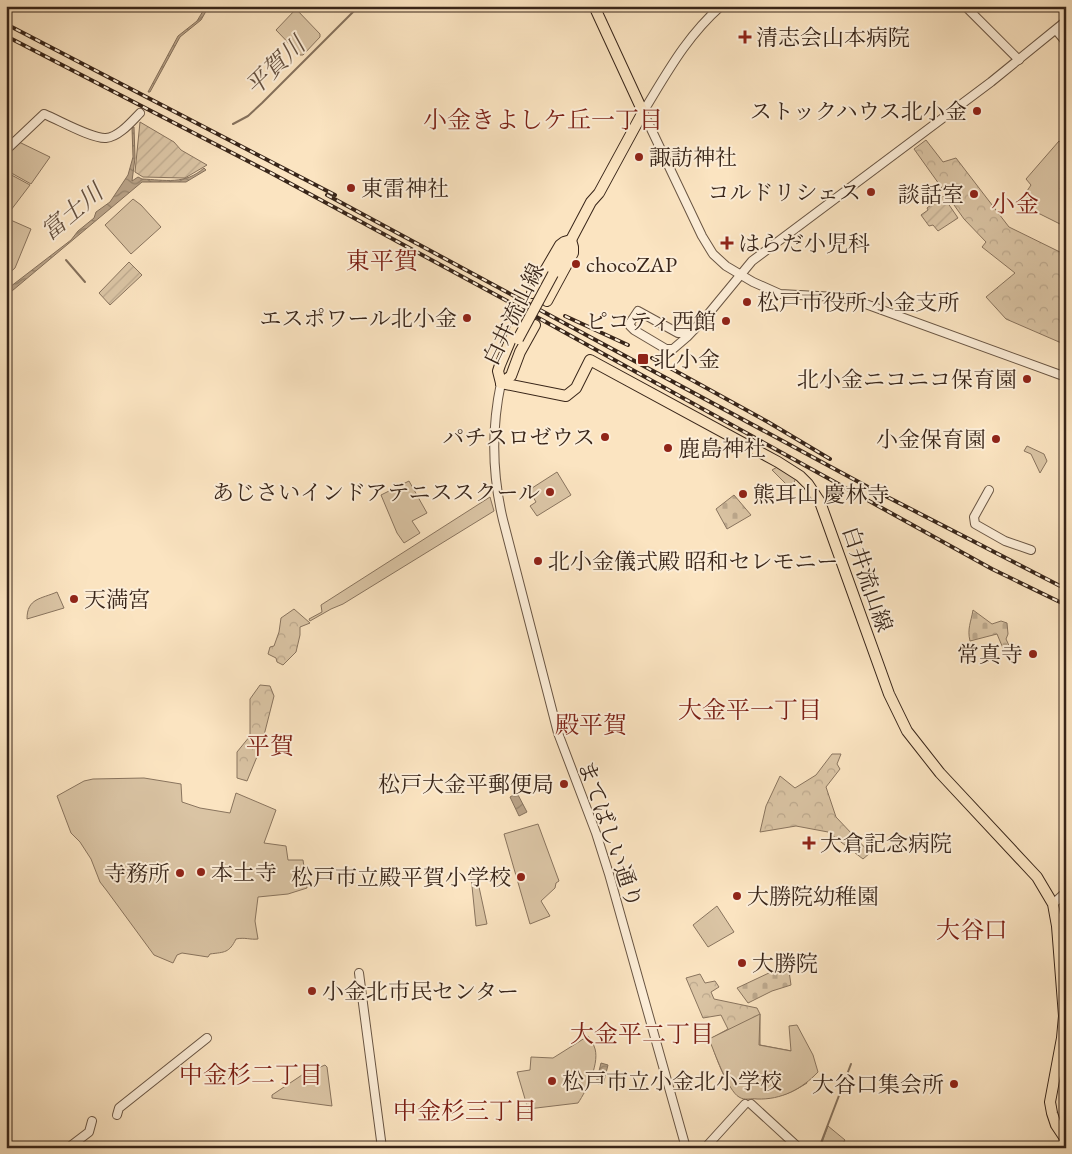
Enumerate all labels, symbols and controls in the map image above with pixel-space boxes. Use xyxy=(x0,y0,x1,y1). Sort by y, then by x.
place label: 清志会山本病院 xyxy=(756,23,910,52)
water label: 平賀川 xyxy=(238,27,313,102)
marker: 清志会山本病院 xyxy=(738,30,752,44)
place label: ストックハウス北小金 xyxy=(750,97,967,126)
district label: 小金きよしケ丘一丁目 xyxy=(423,104,663,135)
marker: ストックハウス北小金 xyxy=(971,105,983,117)
place label: 諏訪神社 xyxy=(649,143,737,172)
marker: 諏訪神社 xyxy=(633,151,645,163)
place label: 東雷神社 xyxy=(361,174,449,203)
water label: 富士川 xyxy=(34,175,112,247)
place label: コルドリシェス xyxy=(707,178,861,207)
place label: 談話室 xyxy=(898,180,964,209)
marker: 東雷神社 xyxy=(345,182,357,194)
marker: コルドリシェス xyxy=(865,186,877,198)
marker: 談話室 xyxy=(968,188,980,200)
district label: 小金 xyxy=(991,188,1039,219)
place label: はらだ小児科 xyxy=(738,229,870,258)
marker: はらだ小児科 xyxy=(720,236,734,250)
district label: 東平賀 xyxy=(346,245,418,276)
place label: chocoZAP xyxy=(586,250,677,279)
street label: 白井流山線 xyxy=(476,258,551,370)
marker: chocoZAP xyxy=(570,258,582,270)
place label: 松戸市役所 小金支所 xyxy=(757,288,959,317)
marker: 松戸市役所 小金支所 xyxy=(741,296,753,308)
place label: エスポワール北小金 xyxy=(259,304,457,333)
place label: ピコティ西館 xyxy=(586,307,716,336)
marker: エスポワール北小金 xyxy=(461,312,473,324)
marker: ピコティ西館 xyxy=(720,315,732,327)
place label: 北小金 xyxy=(654,345,720,374)
marker: 北小金 xyxy=(636,352,650,366)
place label: 北小金ニコニコ保育園 xyxy=(797,365,1017,394)
marker: 北小金ニコニコ保育園 xyxy=(1021,373,1033,385)
place label: パチスロゼウス xyxy=(443,423,595,452)
place label: 小金保育園 xyxy=(876,425,986,454)
marker: パチスロゼウス xyxy=(599,431,611,443)
marker: 小金保育園 xyxy=(990,433,1002,445)
place label: 鹿島神社 xyxy=(678,434,766,463)
marker: 鹿島神社 xyxy=(662,442,674,454)
place label: あじさいインドアテニススクール xyxy=(212,478,540,507)
place label: 熊耳山 慶林寺 xyxy=(753,480,889,509)
marker: あじさいインドアテニススクール xyxy=(544,486,556,498)
marker: 熊耳山 慶林寺 xyxy=(737,488,749,500)
street label: 白井流山線 xyxy=(836,522,899,636)
place label: 北小金儀式殿 昭和セレモニー xyxy=(548,547,838,576)
marker: 北小金儀式殿 昭和セレモニー xyxy=(532,555,544,567)
place label: 天満宮 xyxy=(84,585,150,614)
marker: 天満宮 xyxy=(68,593,80,605)
place label: 常真寺 xyxy=(957,640,1023,669)
marker: 常真寺 xyxy=(1027,648,1039,660)
district label: 大金平一丁目 xyxy=(678,694,822,725)
district label: 殿平賀 xyxy=(555,709,627,740)
district label: 平賀 xyxy=(246,730,294,761)
street label: まてばしい通り xyxy=(572,757,649,912)
place label: 松戸大金平郵便局 xyxy=(378,770,554,799)
marker: 松戸大金平郵便局 xyxy=(558,778,570,790)
place label: 大倉記念病院 xyxy=(820,829,952,858)
marker: 大倉記念病院 xyxy=(802,836,816,850)
place label: 本土寺 xyxy=(211,858,277,887)
place label: 寺務所 xyxy=(104,859,170,888)
place label: 松戸市立殿平賀小学校 xyxy=(291,863,511,892)
marker: 本土寺 xyxy=(195,866,207,878)
marker: 寺務所 xyxy=(174,867,186,879)
marker: 松戸市立殿平賀小学校 xyxy=(515,871,527,883)
place label: 大勝院幼稚園 xyxy=(747,882,879,911)
marker: 大勝院幼稚園 xyxy=(731,890,743,902)
district label: 大谷口 xyxy=(936,914,1008,945)
place label: 大勝院 xyxy=(752,949,818,978)
marker: 大勝院 xyxy=(736,957,748,969)
place label: 小金北市民センター xyxy=(322,977,519,1006)
marker: 小金北市民センター xyxy=(306,985,318,997)
district label: 大金平二丁目 xyxy=(570,1018,714,1049)
district label: 中金杉二丁目 xyxy=(179,1059,323,1090)
place label: 松戸市立小金北小学校 xyxy=(562,1067,782,1096)
place label: 大谷口集会所 xyxy=(812,1070,944,1099)
marker: 松戸市立小金北小学校 xyxy=(546,1075,558,1087)
marker: 大谷口集会所 xyxy=(948,1078,960,1090)
district label: 中金杉三丁目 xyxy=(393,1095,537,1126)

